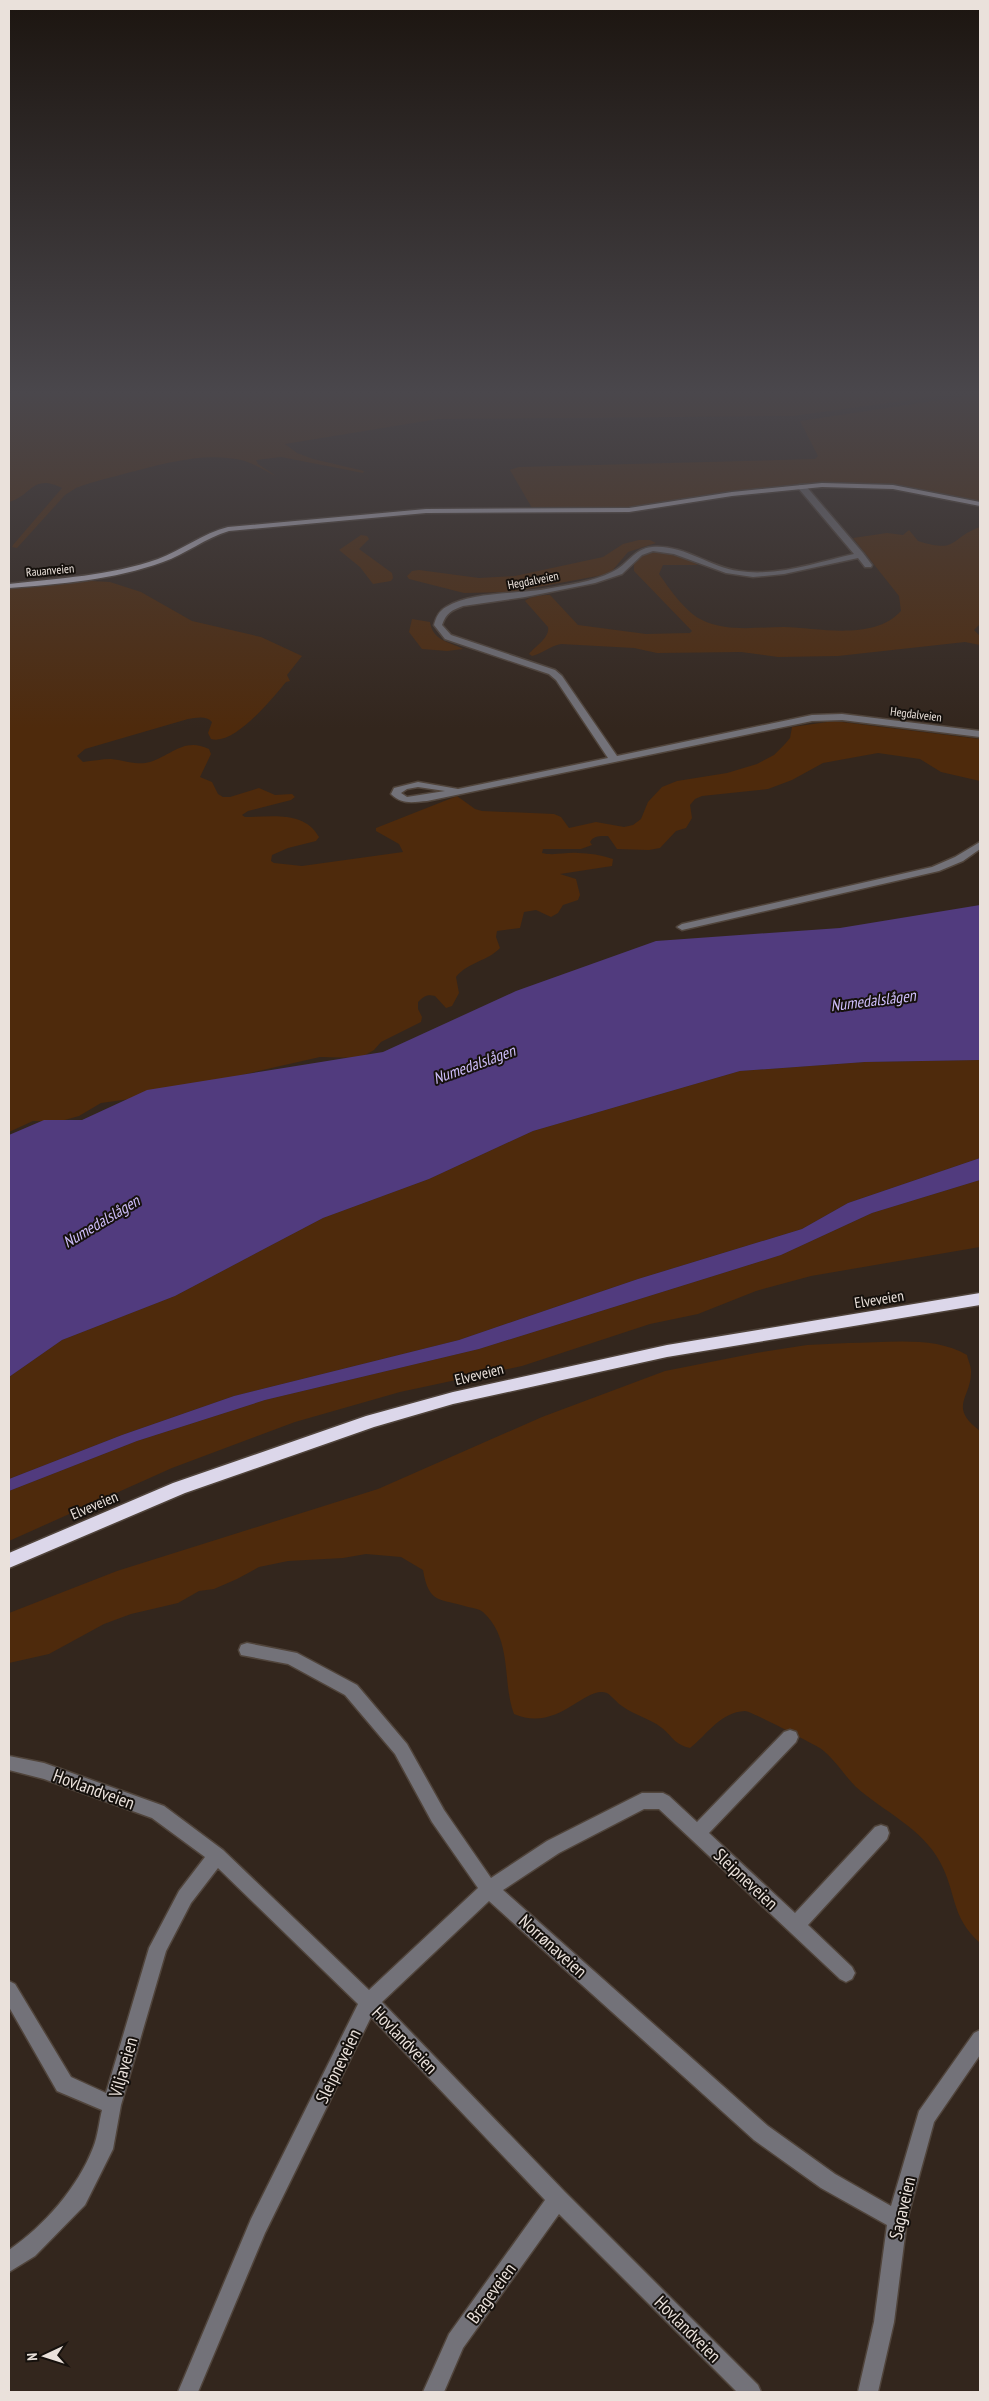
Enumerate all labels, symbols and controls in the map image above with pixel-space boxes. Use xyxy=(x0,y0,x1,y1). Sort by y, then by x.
street label: Rauanveien xyxy=(25,560,75,580)
street label: Hegdalveien xyxy=(506,568,560,592)
street label: Hegdalveien xyxy=(889,703,943,725)
water label: Numedalslågen xyxy=(829,985,918,1015)
water label: Numedalslågen xyxy=(430,1040,519,1088)
water label: Numedalslågen xyxy=(59,1190,144,1252)
street label: Elveveien xyxy=(853,1286,905,1312)
street label: Elveveien xyxy=(453,1359,505,1389)
street label: Elveveien xyxy=(67,1487,121,1523)
street label: Hovlandveien xyxy=(50,1764,138,1814)
street label: Sleipneveien xyxy=(709,1843,783,1915)
street label: Norrønaveien xyxy=(514,1909,592,1983)
street label: Hovlandveien xyxy=(367,2001,443,2079)
street label: Sleipneveien xyxy=(310,2025,366,2107)
street label: Viljaveien xyxy=(103,2034,142,2101)
street label: Sagaveien xyxy=(884,2174,920,2242)
street label: Brageveien xyxy=(461,2258,521,2328)
street label: Hovlandveien xyxy=(650,2291,726,2367)
north arrow xyxy=(20,2331,70,2381)
text: N xyxy=(23,2353,41,2361)

